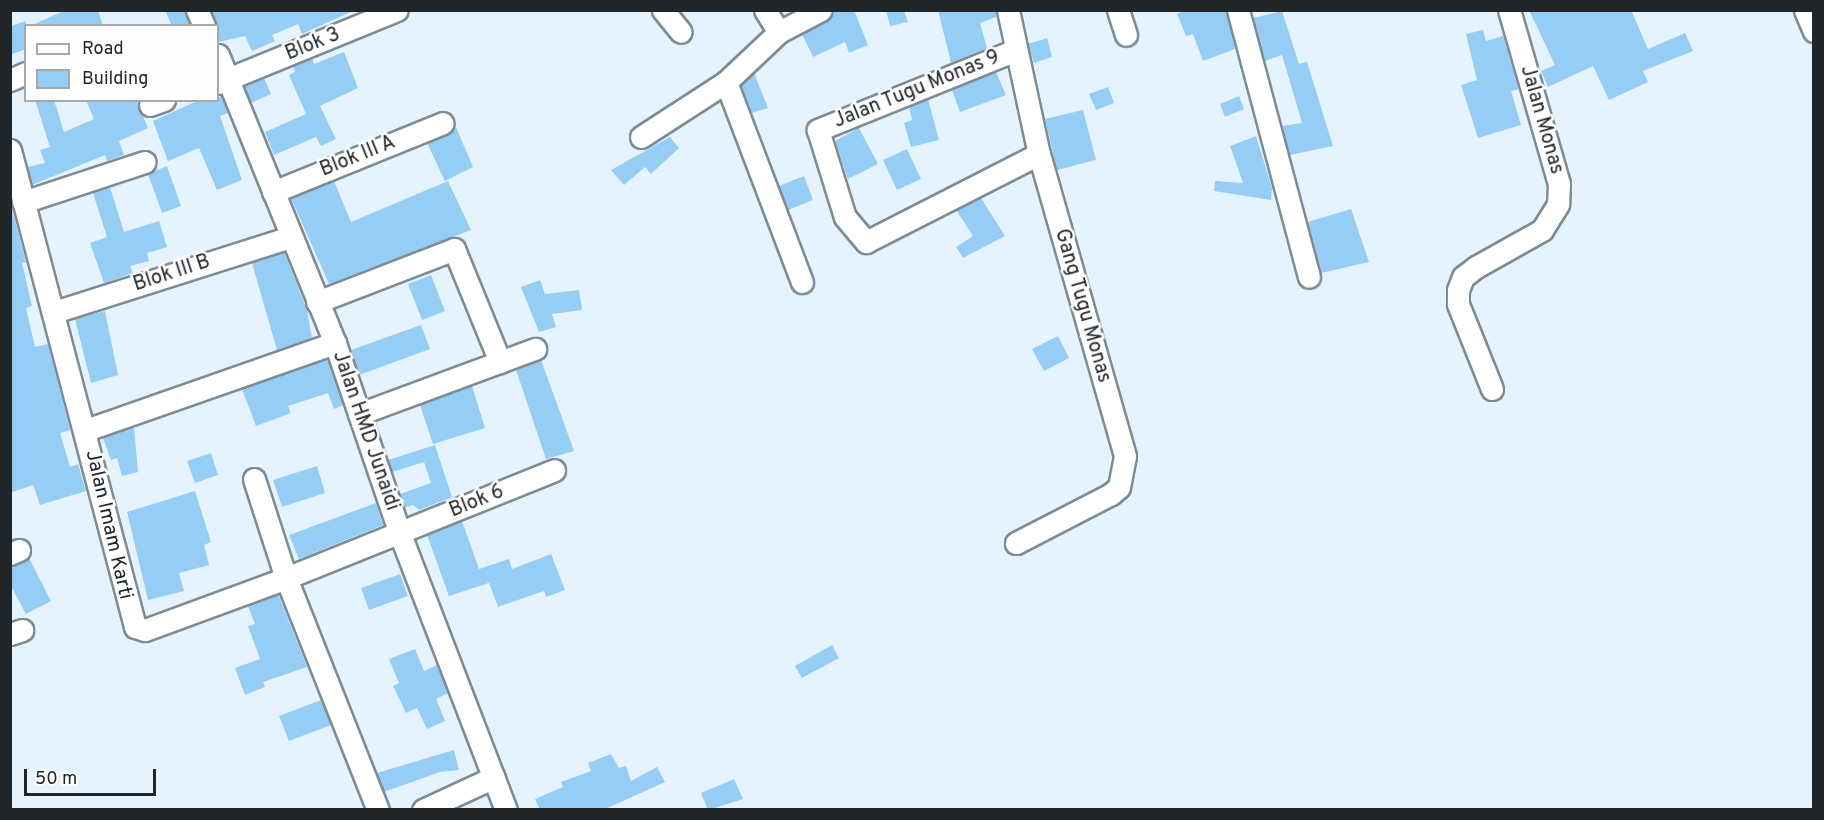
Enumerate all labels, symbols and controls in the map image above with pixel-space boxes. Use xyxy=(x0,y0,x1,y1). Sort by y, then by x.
street label: Blok 3 xyxy=(282,23,344,67)
legend xyxy=(24,24,219,102)
text: Road xyxy=(82,38,124,61)
street label: Jalan Tugu Monas 9 xyxy=(830,46,1004,134)
street label: Jalan Monas xyxy=(1514,63,1568,177)
text: Building xyxy=(82,68,148,91)
street label: Blok III A xyxy=(316,131,400,183)
street label: Gang Tugu Monas xyxy=(1048,226,1116,386)
street label: Blok III B xyxy=(130,250,214,298)
street label: Jalan HMD Junaidi xyxy=(326,348,404,514)
street label: Jalan Imam Karti xyxy=(79,448,137,602)
street label: Blok 6 xyxy=(446,480,508,524)
scale bar xyxy=(27,757,159,795)
text: 50 m xyxy=(35,768,77,791)

